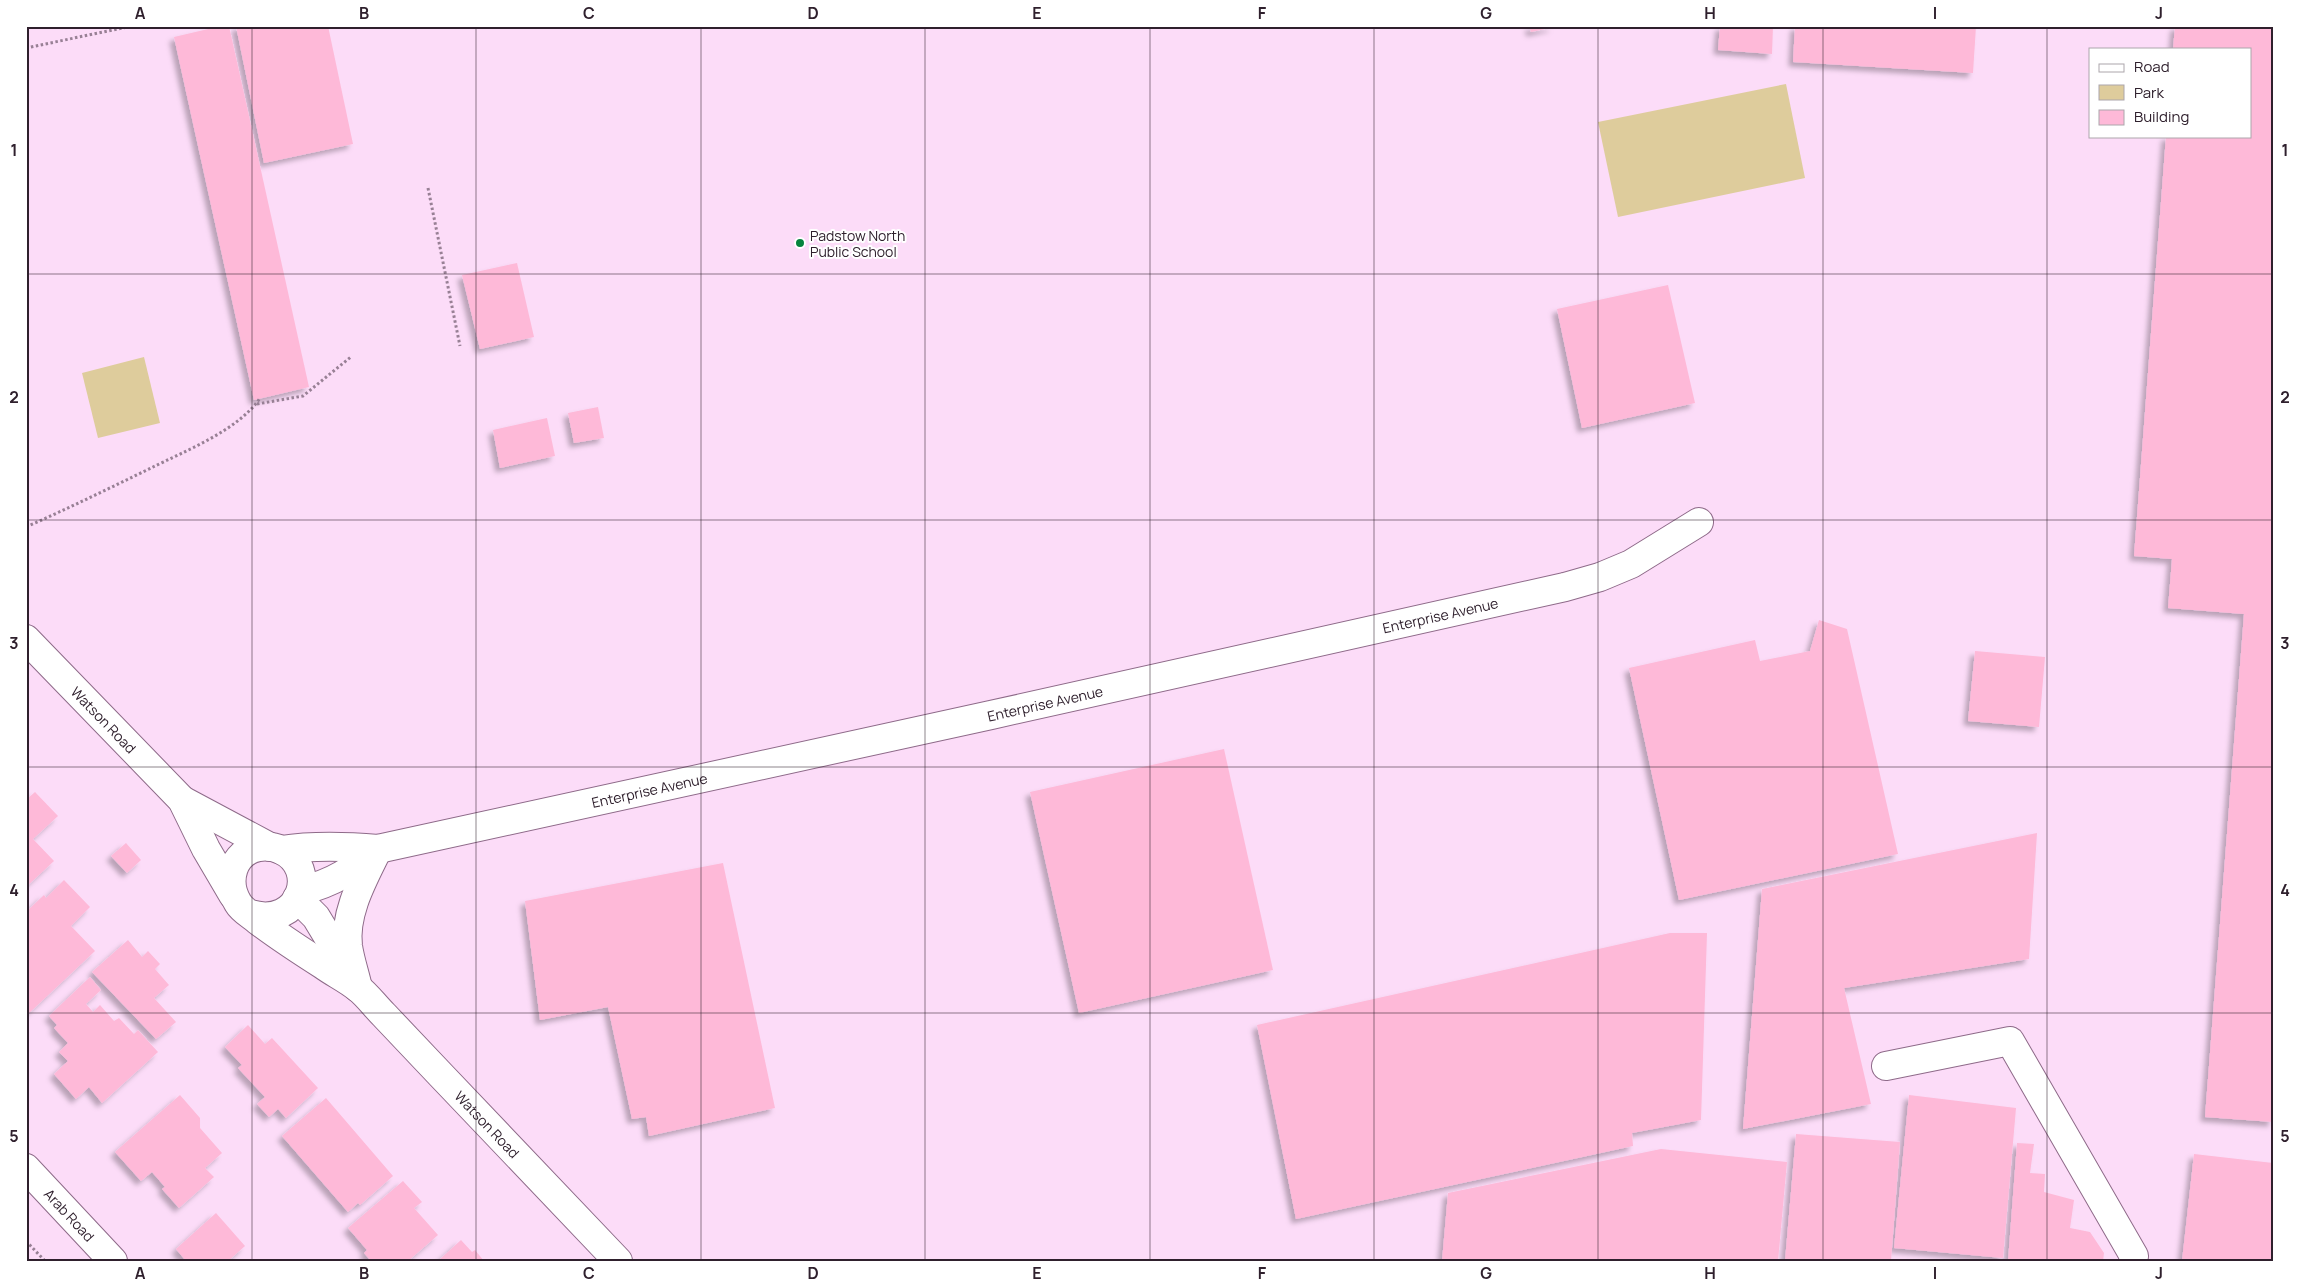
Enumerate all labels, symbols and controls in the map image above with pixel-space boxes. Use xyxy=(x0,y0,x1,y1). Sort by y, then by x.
text: A xyxy=(135,2,146,24)
text: B xyxy=(359,2,369,24)
text: C xyxy=(583,2,595,24)
text: D xyxy=(807,2,819,24)
text: E xyxy=(1032,2,1042,24)
text: F xyxy=(1258,2,1267,24)
text: G xyxy=(1480,2,1492,24)
text: H xyxy=(1704,2,1716,24)
text: I xyxy=(1933,2,1937,24)
text: J xyxy=(2155,2,2163,24)
legend xyxy=(2089,48,2252,138)
text: Road xyxy=(2134,56,2170,77)
text: Park xyxy=(2134,82,2164,103)
text: Building xyxy=(2134,106,2189,127)
text: 1 xyxy=(10,139,18,161)
text: 1 xyxy=(2281,139,2289,161)
place label: Padstow North Public School xyxy=(810,226,905,261)
marker: Padstow North Public School xyxy=(794,237,806,249)
text: 2 xyxy=(9,386,19,408)
text: 2 xyxy=(2280,386,2290,408)
street label: Enterprise Avenue xyxy=(1381,593,1500,637)
text: 3 xyxy=(9,632,19,654)
text: 3 xyxy=(2280,632,2290,654)
street label: Enterprise Avenue xyxy=(985,681,1105,725)
street label: Watson Road xyxy=(67,682,141,757)
street label: Enterprise Avenue xyxy=(590,768,709,812)
text: 4 xyxy=(9,879,19,901)
text: 4 xyxy=(2280,879,2290,901)
street label: Watson Road xyxy=(451,1086,524,1162)
text: 5 xyxy=(9,1125,19,1147)
text: 5 xyxy=(2280,1125,2290,1147)
street label: Arab Road xyxy=(40,1184,99,1245)
text: A xyxy=(135,1262,146,1284)
text: B xyxy=(359,1262,369,1284)
text: C xyxy=(583,1262,595,1284)
text: D xyxy=(807,1262,819,1284)
text: E xyxy=(1032,1262,1042,1284)
text: F xyxy=(1258,1262,1267,1284)
text: G xyxy=(1480,1262,1492,1284)
text: H xyxy=(1704,1262,1716,1284)
text: I xyxy=(1933,1262,1937,1284)
text: J xyxy=(2155,1262,2163,1284)

